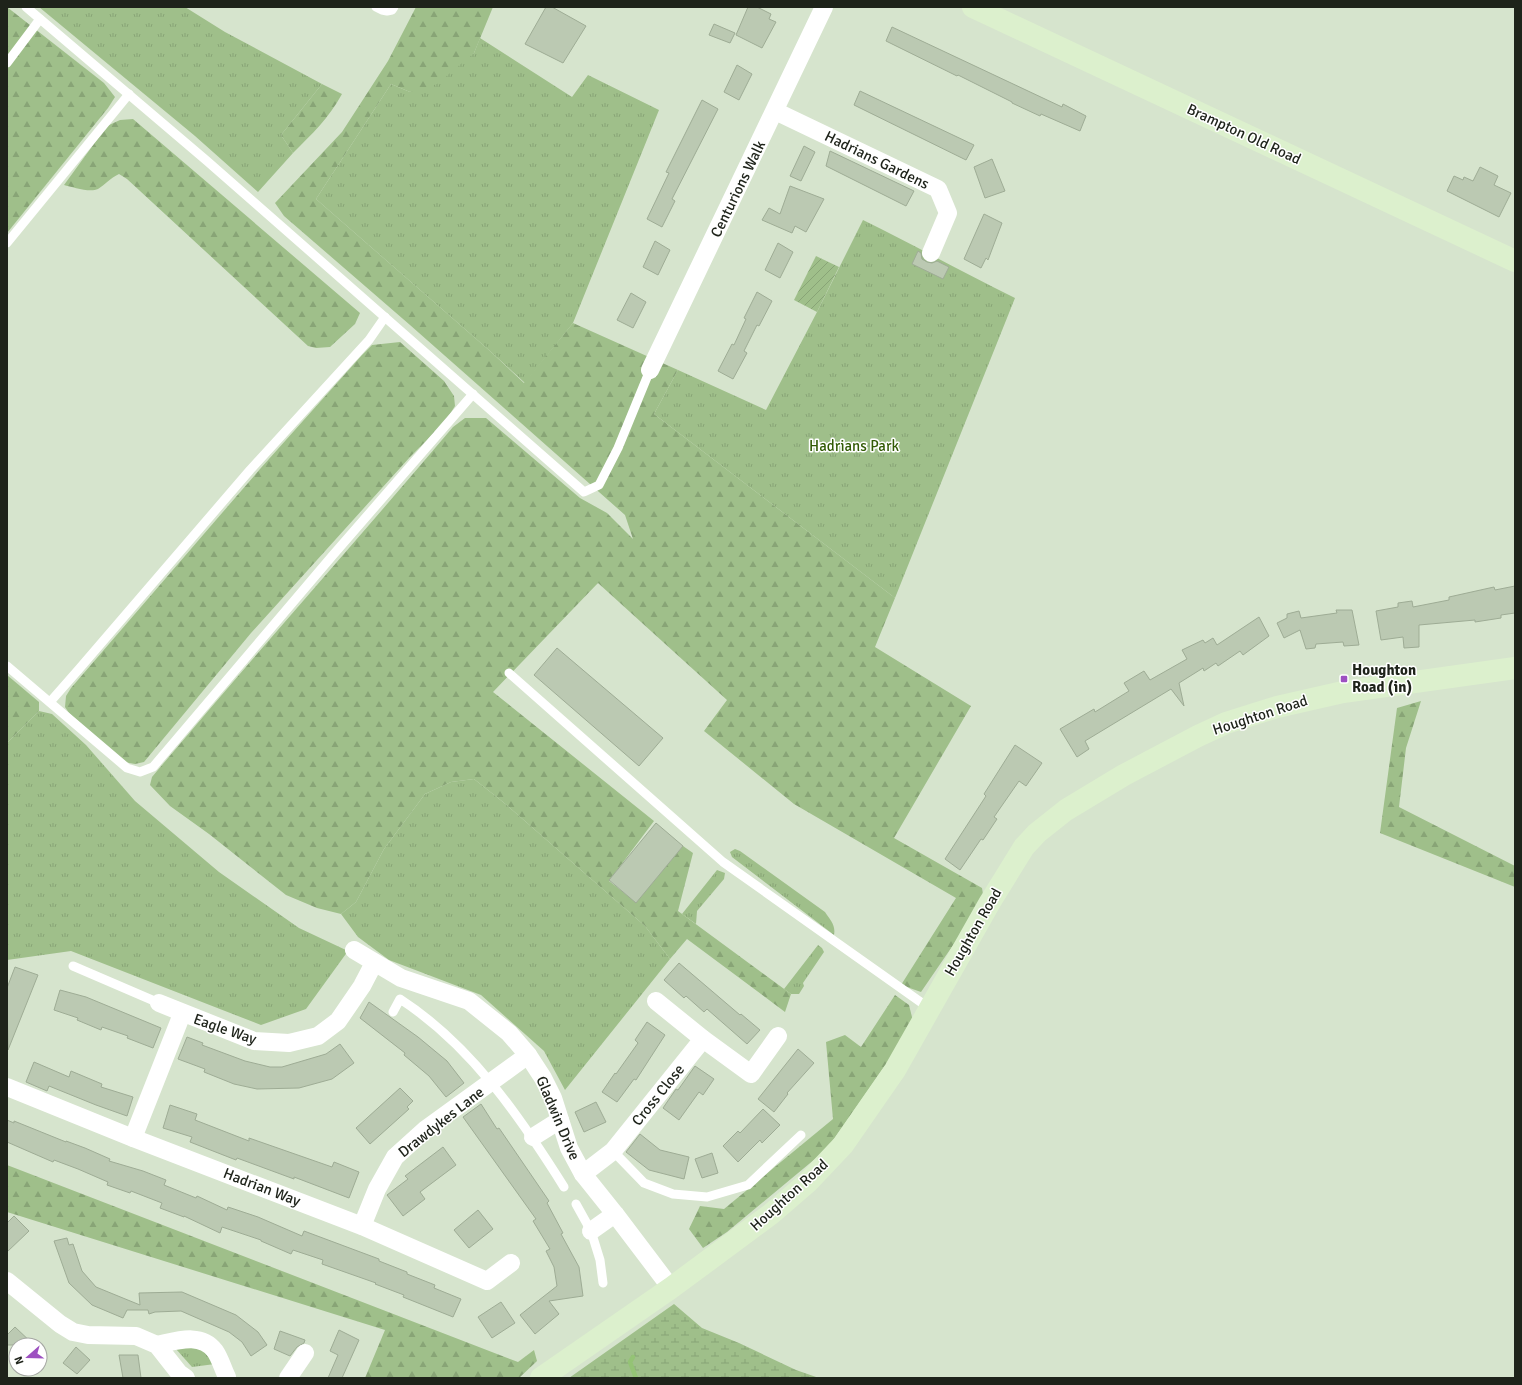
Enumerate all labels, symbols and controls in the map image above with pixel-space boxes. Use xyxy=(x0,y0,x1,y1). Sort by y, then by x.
street label: Brampton Old Road xyxy=(1184,100,1304,168)
street label: Hadrians Gardens xyxy=(822,127,933,193)
street label: Centurions Walk xyxy=(707,137,769,240)
park label: Hadrians Park xyxy=(809,437,899,455)
place label: Houghton Road (in) xyxy=(1352,661,1416,696)
marker: Houghton Road (in) xyxy=(1339,674,1349,684)
street label: Houghton Road xyxy=(1210,691,1310,739)
street label: Houghton Road xyxy=(941,885,1005,979)
street label: Eagle Way xyxy=(191,1010,259,1048)
street label: Cross Close xyxy=(628,1061,688,1129)
street label: Gladwin Drive xyxy=(532,1073,584,1163)
street label: Drawdykes Lane xyxy=(395,1083,487,1161)
street label: Houghton Road xyxy=(746,1155,832,1235)
street label: Hadrian Way xyxy=(221,1164,303,1210)
north arrow xyxy=(8,1337,48,1377)
text: N xyxy=(12,1354,26,1366)

